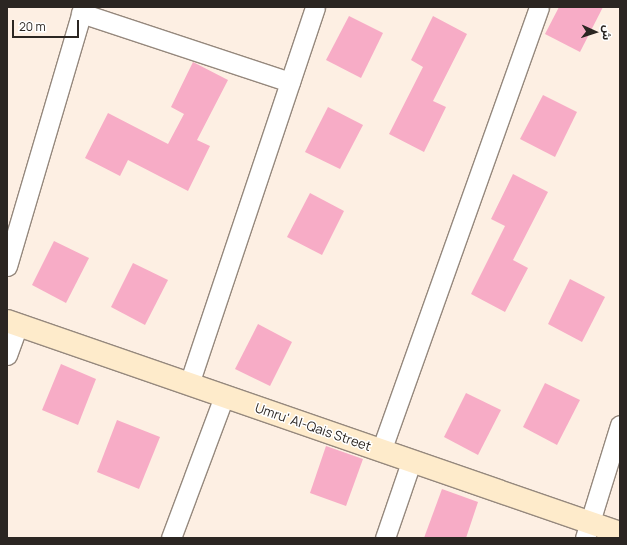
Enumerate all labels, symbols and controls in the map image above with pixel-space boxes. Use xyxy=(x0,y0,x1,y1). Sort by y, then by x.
scale bar xyxy=(14,12,81,38)
north arrow xyxy=(575,12,615,52)
text: 20 m xyxy=(19,18,46,35)
text: ش xyxy=(600,25,615,41)
street label: Umru' Al-Qais Street xyxy=(253,400,373,454)

